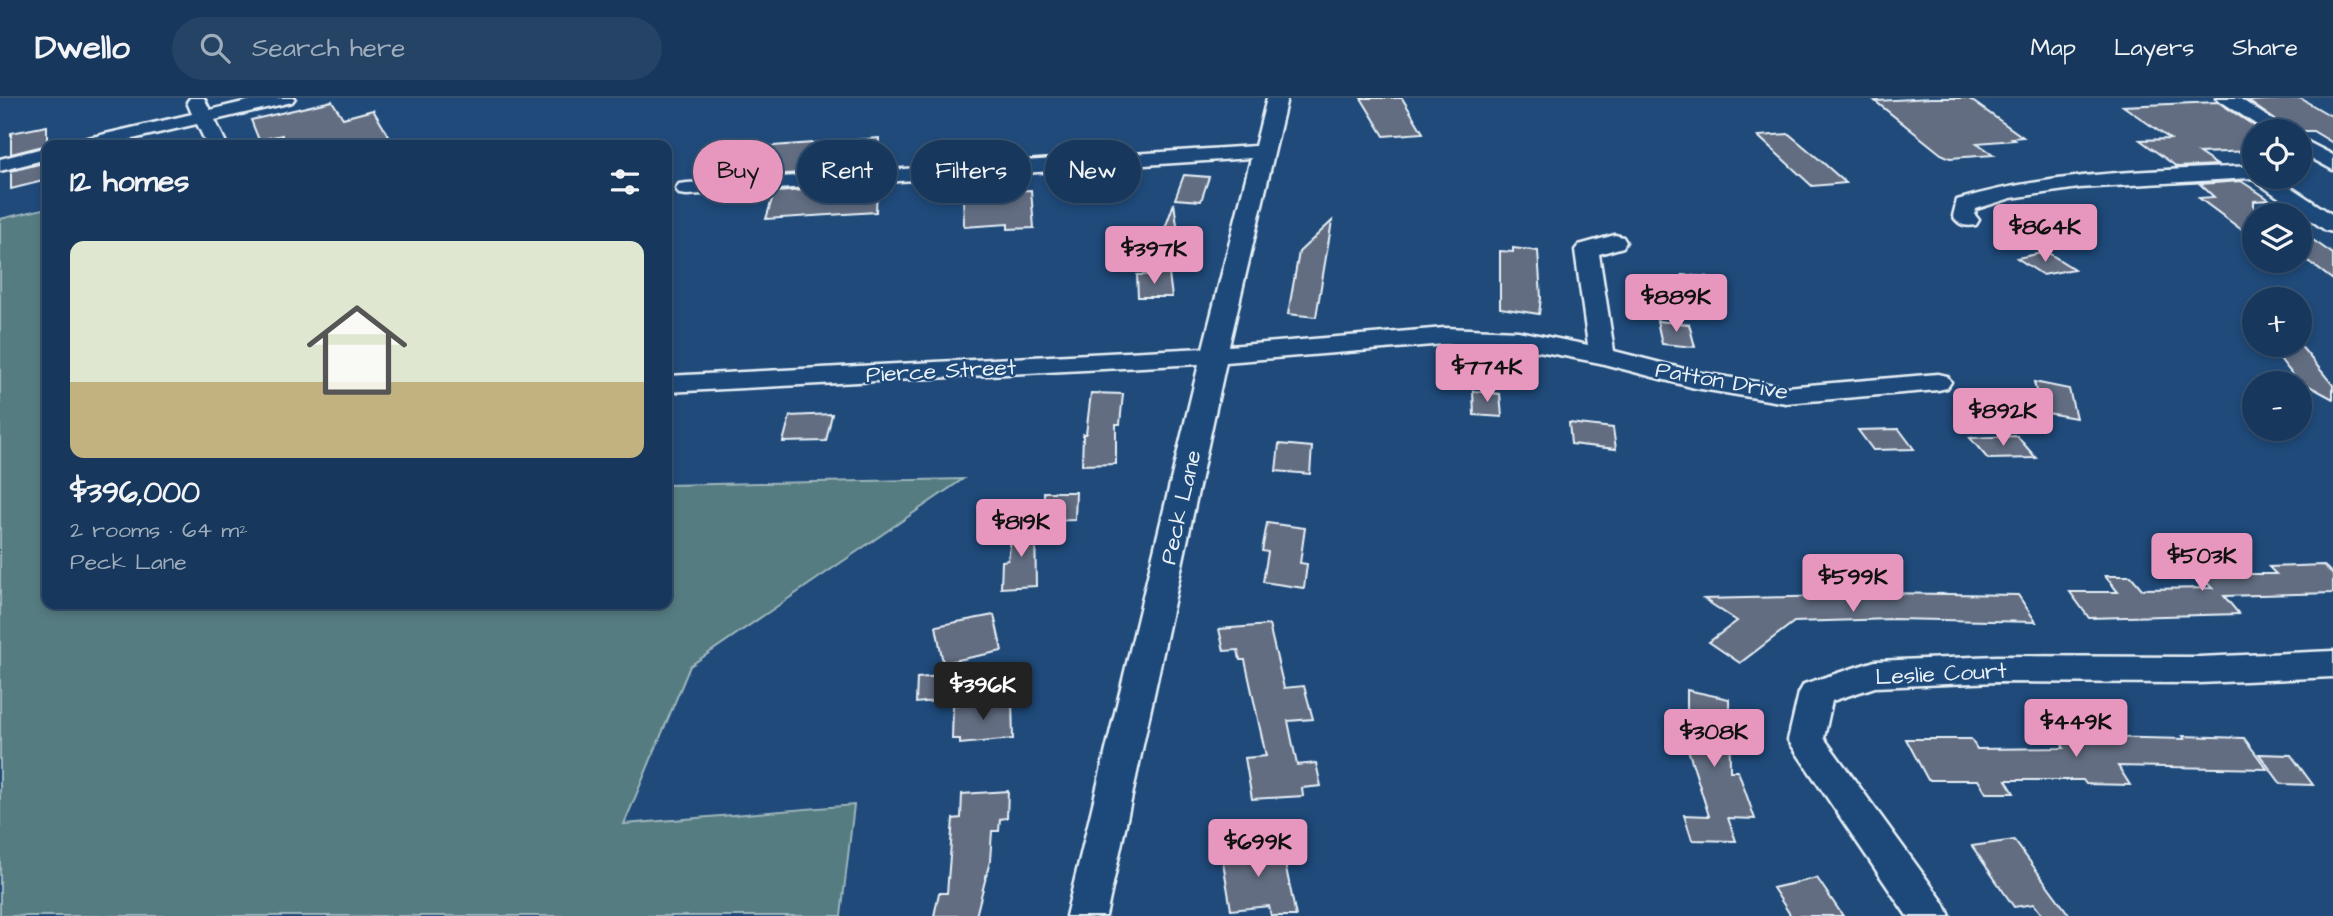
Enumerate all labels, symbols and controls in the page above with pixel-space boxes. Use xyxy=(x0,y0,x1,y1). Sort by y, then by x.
search box xyxy=(172,17,662,80)
text: Dwello xyxy=(35,25,130,71)
icon: search xyxy=(196,29,234,67)
text: Search here xyxy=(252,30,405,66)
text: Map xyxy=(2031,31,2076,65)
text: Layers xyxy=(2114,31,2194,65)
text: Share xyxy=(2232,31,2298,65)
map controls xyxy=(2242,119,2312,441)
button: locate xyxy=(2242,119,2312,189)
chip: Buy xyxy=(693,140,783,203)
chip: Rent xyxy=(797,140,897,203)
chip: Filters xyxy=(911,140,1031,203)
chip: New xyxy=(1045,140,1141,203)
text: 12 homes xyxy=(70,161,189,203)
icon: filters xyxy=(606,163,644,201)
button: layers xyxy=(2242,203,2312,273)
pin: $864K xyxy=(1996,204,2094,264)
text: $864K xyxy=(2009,211,2081,243)
pin: $397K xyxy=(1105,226,1203,286)
text: $397K xyxy=(1121,233,1187,265)
pin: $889K xyxy=(1627,274,1725,334)
text: $889K xyxy=(1641,281,1711,313)
icon: home xyxy=(294,287,420,413)
button: + xyxy=(2242,287,2312,357)
pin: $774K xyxy=(1438,344,1536,404)
street label: Pierce Street xyxy=(865,351,1018,391)
text: $774K xyxy=(1452,351,1522,383)
street label: Patton Drive xyxy=(1653,354,1791,408)
button: − xyxy=(2242,371,2312,441)
pin: $892K xyxy=(1954,388,2052,448)
text: $892K xyxy=(1969,395,2037,427)
street label: Peck Lane xyxy=(1152,447,1210,568)
text: $396,000 xyxy=(70,472,200,514)
pin: $819K xyxy=(972,500,1070,559)
text: $819K xyxy=(992,506,1050,538)
text: 2 rooms · 64 m² xyxy=(70,514,248,546)
pin: $503K xyxy=(2153,533,2251,593)
text: $503K xyxy=(2167,540,2237,572)
text: Peck Lane xyxy=(70,546,187,578)
pin: $599K xyxy=(1804,554,1902,614)
text: $599K xyxy=(1818,561,1888,593)
street label: Leslie Court xyxy=(1875,655,2008,693)
pin: $396K xyxy=(934,662,1032,722)
text: $396K xyxy=(950,669,1016,701)
pin: $449K xyxy=(2027,700,2125,759)
text: $449K xyxy=(2040,706,2112,738)
pin: $308K xyxy=(1665,710,1763,769)
text: $308K xyxy=(1680,716,1748,748)
pin: $699K xyxy=(1209,820,1307,879)
text: $699K xyxy=(1224,826,1292,858)

